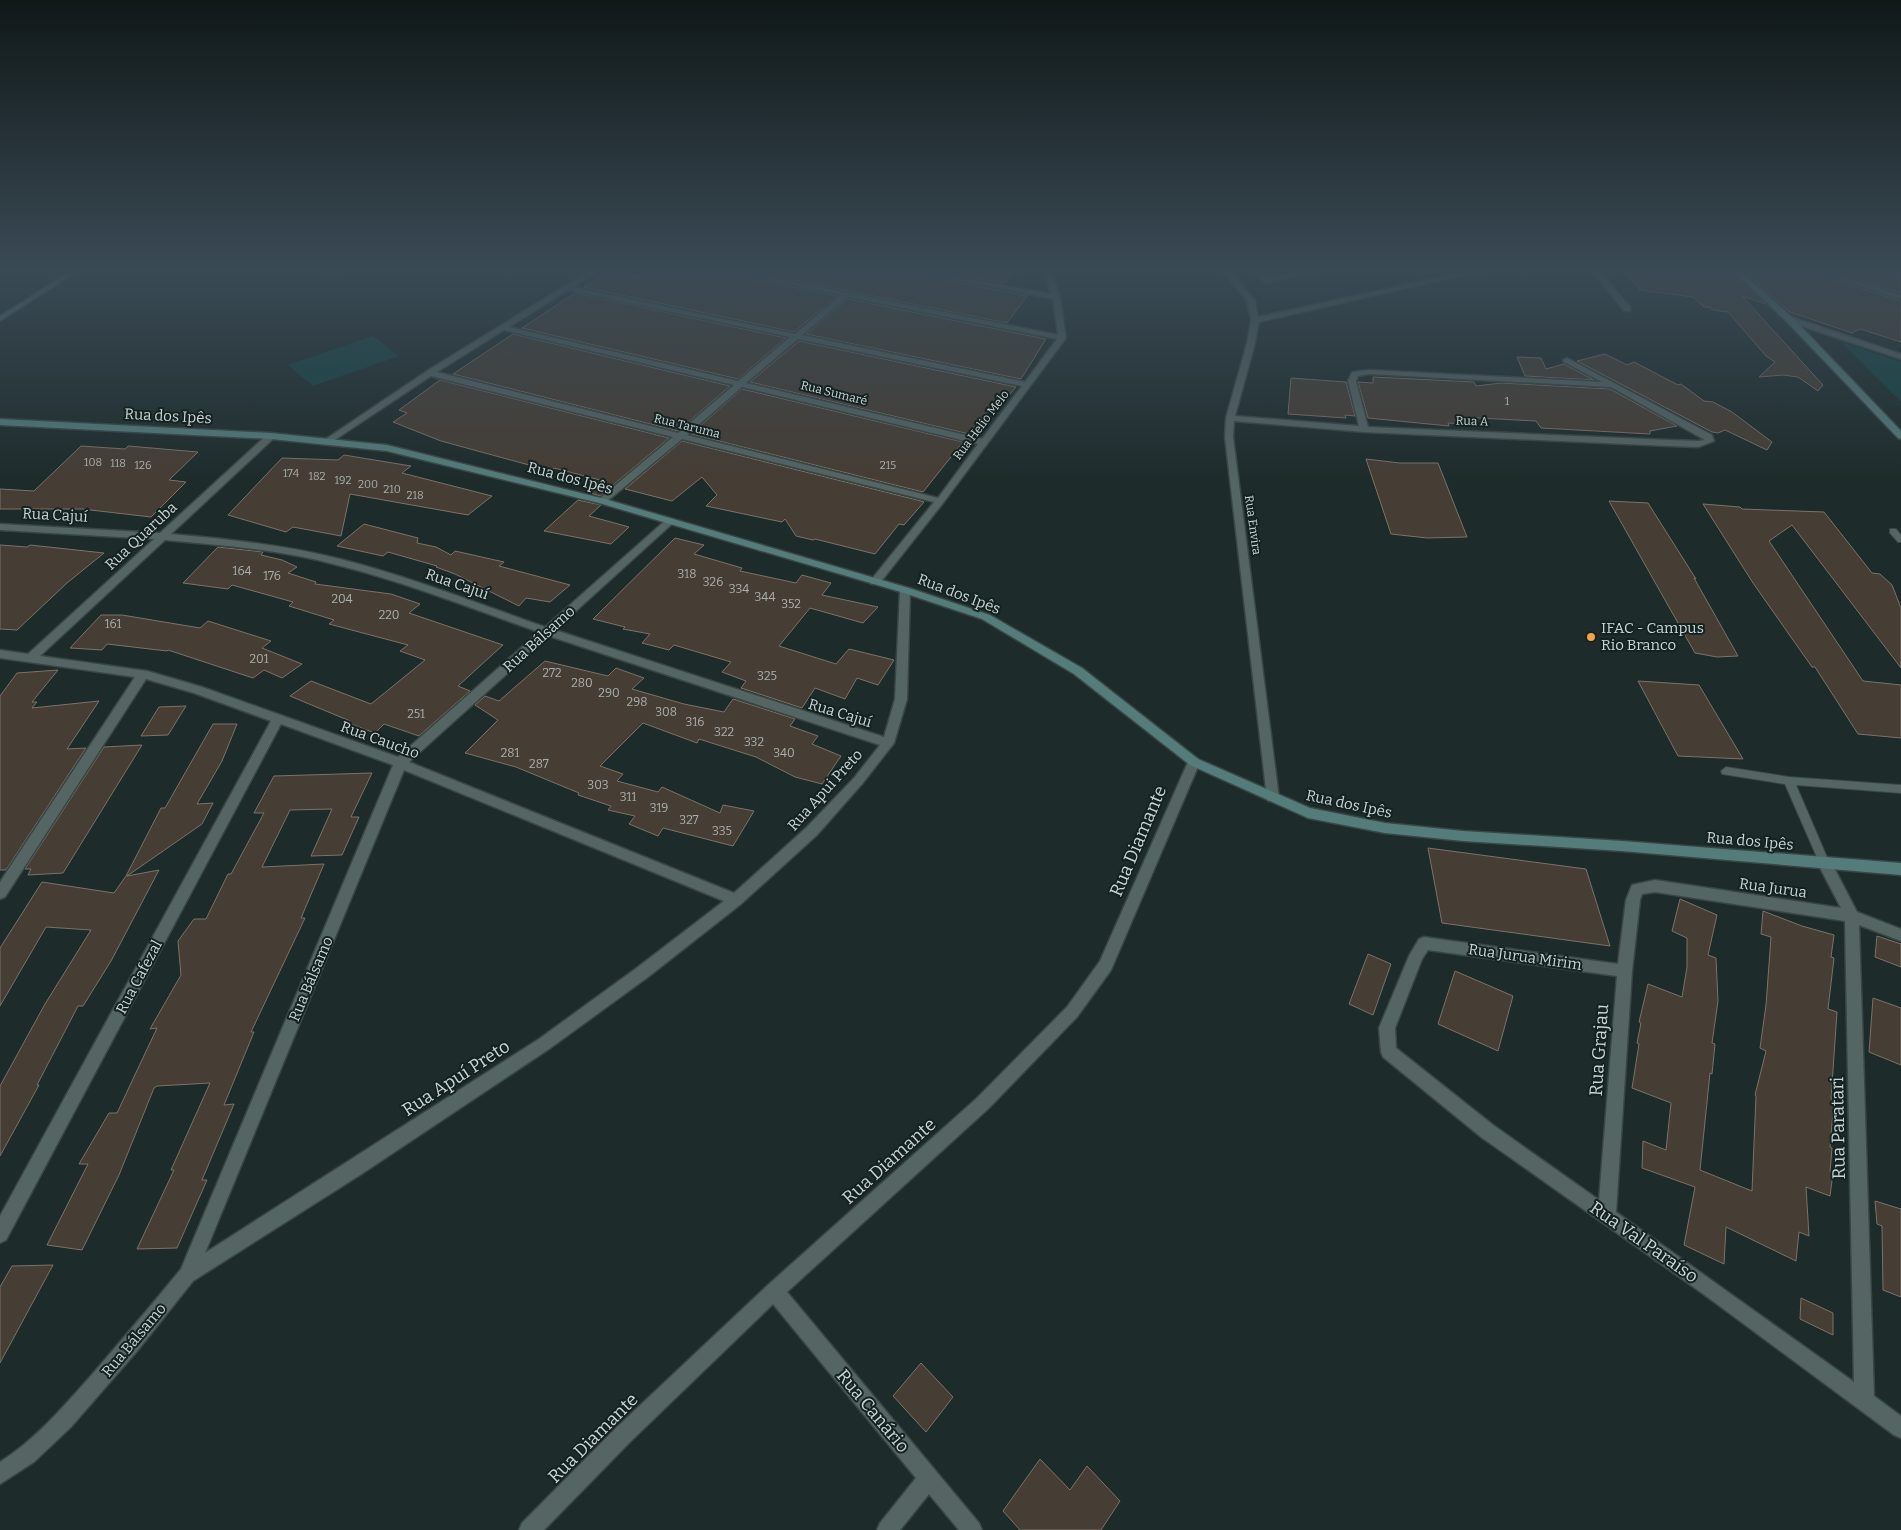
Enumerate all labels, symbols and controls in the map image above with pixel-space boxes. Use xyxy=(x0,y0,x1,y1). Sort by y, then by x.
street label: Rua Sumaré xyxy=(799,378,869,408)
street label: Rua Helio Melo xyxy=(950,387,1012,463)
house number: 1 xyxy=(1505,395,1510,408)
street label: Rua dos Ipês xyxy=(124,405,212,427)
street label: Rua Taruma xyxy=(652,411,722,441)
street label: Rua A xyxy=(1455,413,1489,429)
house number: 108 xyxy=(84,456,102,469)
house number: 118 xyxy=(110,457,126,470)
street label: Rua dos Ipês xyxy=(525,458,615,498)
house number: 126 xyxy=(135,459,151,472)
house number: 215 xyxy=(880,459,896,472)
house number: 174 xyxy=(283,467,300,480)
house number: 182 xyxy=(308,470,326,483)
house number: 192 xyxy=(335,474,351,487)
house number: 200 xyxy=(358,478,378,491)
house number: 210 xyxy=(383,483,401,496)
house number: 218 xyxy=(406,489,424,502)
street label: Rua Envira xyxy=(1242,494,1264,556)
street label: Rua Quaruba xyxy=(101,498,181,574)
street label: Rua Cajuí xyxy=(22,504,89,526)
house number: 164 xyxy=(233,564,251,578)
street label: Rua Cajuí xyxy=(423,565,491,603)
house number: 318 xyxy=(678,567,696,581)
house number: 176 xyxy=(263,569,281,583)
street label: Rua dos Ipês xyxy=(915,570,1003,618)
house number: 326 xyxy=(703,575,723,589)
house number: 334 xyxy=(729,582,749,596)
house number: 344 xyxy=(755,590,775,604)
house number: 204 xyxy=(331,592,353,606)
house number: 352 xyxy=(781,597,801,611)
street label: Rua Bálsamo xyxy=(499,602,579,676)
house number: 220 xyxy=(379,608,399,622)
house number: 161 xyxy=(105,617,121,631)
place label: IFAC - Campus Rio Branco xyxy=(1601,619,1704,654)
marker: IFAC - Campus Rio Branco xyxy=(1585,631,1597,643)
house number: 201 xyxy=(249,652,269,666)
house number: 272 xyxy=(543,666,561,680)
house number: 325 xyxy=(757,669,777,683)
house number: 280 xyxy=(571,676,593,690)
house number: 290 xyxy=(598,686,620,700)
house number: 298 xyxy=(627,695,647,709)
street label: Rua Cajuí xyxy=(806,695,874,731)
house number: 308 xyxy=(655,705,677,719)
house number: 251 xyxy=(407,707,425,721)
house number: 316 xyxy=(686,715,704,729)
street label: Rua Caucho xyxy=(338,717,422,763)
house number: 322 xyxy=(714,725,734,739)
house number: 332 xyxy=(744,735,764,749)
house number: 281 xyxy=(501,746,519,760)
house number: 340 xyxy=(773,746,795,760)
street label: Rua Apui Preto xyxy=(784,746,866,834)
house number: 287 xyxy=(529,757,549,771)
house number: 303 xyxy=(587,778,609,792)
street label: Rua Diamante xyxy=(1105,782,1171,900)
street label: Rua dos Ipês xyxy=(1304,786,1394,822)
house number: 311 xyxy=(620,790,636,804)
house number: 319 xyxy=(650,801,668,815)
house number: 327 xyxy=(679,813,699,827)
house number: 335 xyxy=(712,824,732,838)
street label: Rua dos Ipês xyxy=(1706,828,1794,854)
street label: Rua Jurua xyxy=(1738,874,1808,902)
street label: Rua Bálsamo xyxy=(285,934,337,1024)
street label: Rua Cafezal xyxy=(112,937,166,1017)
street label: Rua Jurua Mirim xyxy=(1467,940,1584,974)
street label: Rua Grajau xyxy=(1585,1003,1613,1097)
street label: Rua Apuí Preto xyxy=(398,1035,514,1121)
street label: Rua Paratari xyxy=(1826,1076,1850,1180)
street label: Rua Diamante xyxy=(838,1113,940,1209)
street label: Rua Val Paraíso xyxy=(1586,1196,1702,1288)
street label: Rua Bálsamo xyxy=(98,1300,170,1380)
street label: Rua Canário xyxy=(832,1365,914,1457)
street label: Rua Diamante xyxy=(543,1388,643,1488)

